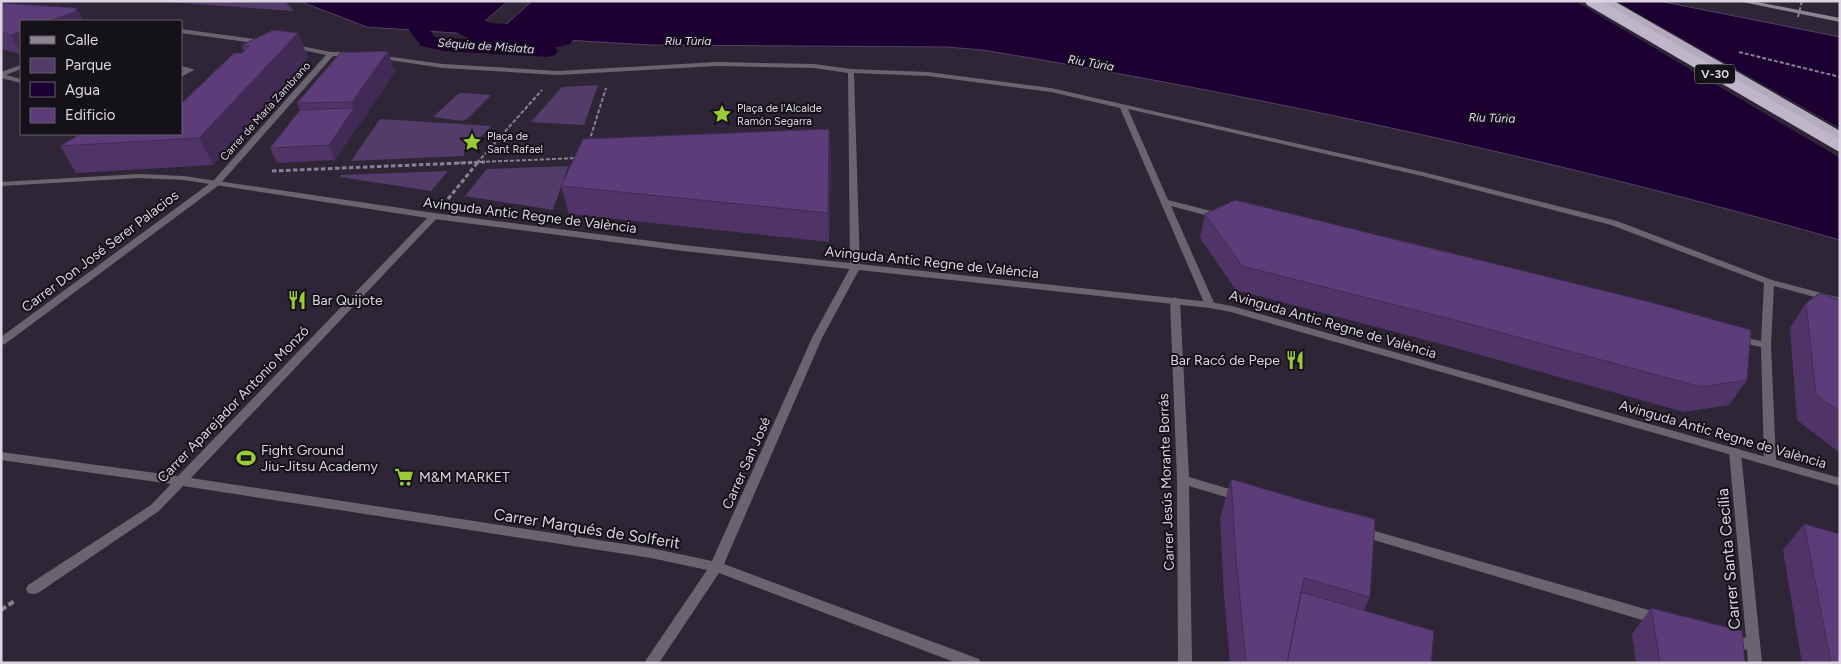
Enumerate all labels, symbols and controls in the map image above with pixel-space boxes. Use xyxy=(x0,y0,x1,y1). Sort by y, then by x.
legend xyxy=(20,20,182,135)
text: Calle xyxy=(65,31,98,49)
water label: Riu Túria xyxy=(665,34,711,48)
water label: Séquia de Mislata xyxy=(437,36,535,56)
water label: Riu Túria xyxy=(1067,52,1115,74)
text: Parque xyxy=(65,56,112,74)
street label: Carrer de María Zambrano xyxy=(218,59,313,163)
road number: V-30 xyxy=(1695,64,1735,84)
text: Agua xyxy=(65,81,100,99)
place label: Plaça de l'Alcalde Ramón Segarra xyxy=(737,102,822,128)
place icon: Plaça de l'Alcalde Ramón Segarra xyxy=(711,103,733,125)
text: Edificio xyxy=(65,106,116,124)
water label: Riu Túria xyxy=(1468,110,1516,126)
place label: Plaça de Sant Rafael xyxy=(487,130,543,156)
place icon: Plaça de Sant Rafael xyxy=(461,131,483,153)
street label: Carrer Don José Serer Palacios xyxy=(18,187,182,316)
street label: Avinguda Antic Regne de València xyxy=(422,194,638,237)
street label: Avinguda Antic Regne de València xyxy=(824,243,1040,282)
street label: Avinguda Antic Regne de València xyxy=(1227,287,1439,362)
restaurant icon: Bar Quijote xyxy=(286,289,308,311)
place label: Bar Quijote xyxy=(312,292,383,309)
street label: Carrer Aparejador Antonio Monzó xyxy=(154,322,313,486)
restaurant icon: Bar Racó de Pepe xyxy=(1284,349,1306,371)
place label: Bar Racó de Pepe xyxy=(1170,352,1280,369)
street label: Carrer Jesús Morante Borrás xyxy=(1155,393,1178,571)
street label: Avinguda Antic Regne de València xyxy=(1617,397,1829,472)
street label: Carrer San José xyxy=(719,414,775,512)
place label: Fight Ground Jiu-Jitsu Academy xyxy=(261,442,378,475)
sports icon: Fight Ground Jiu-Jitsu Academy xyxy=(235,447,257,469)
supermarket icon: M&M MARKET xyxy=(393,466,415,488)
place label: M&M MARKET xyxy=(419,469,510,486)
street label: Carrer Santa Cecília xyxy=(1713,488,1744,630)
street label: Carrer Marqués de Solferit xyxy=(492,504,681,553)

